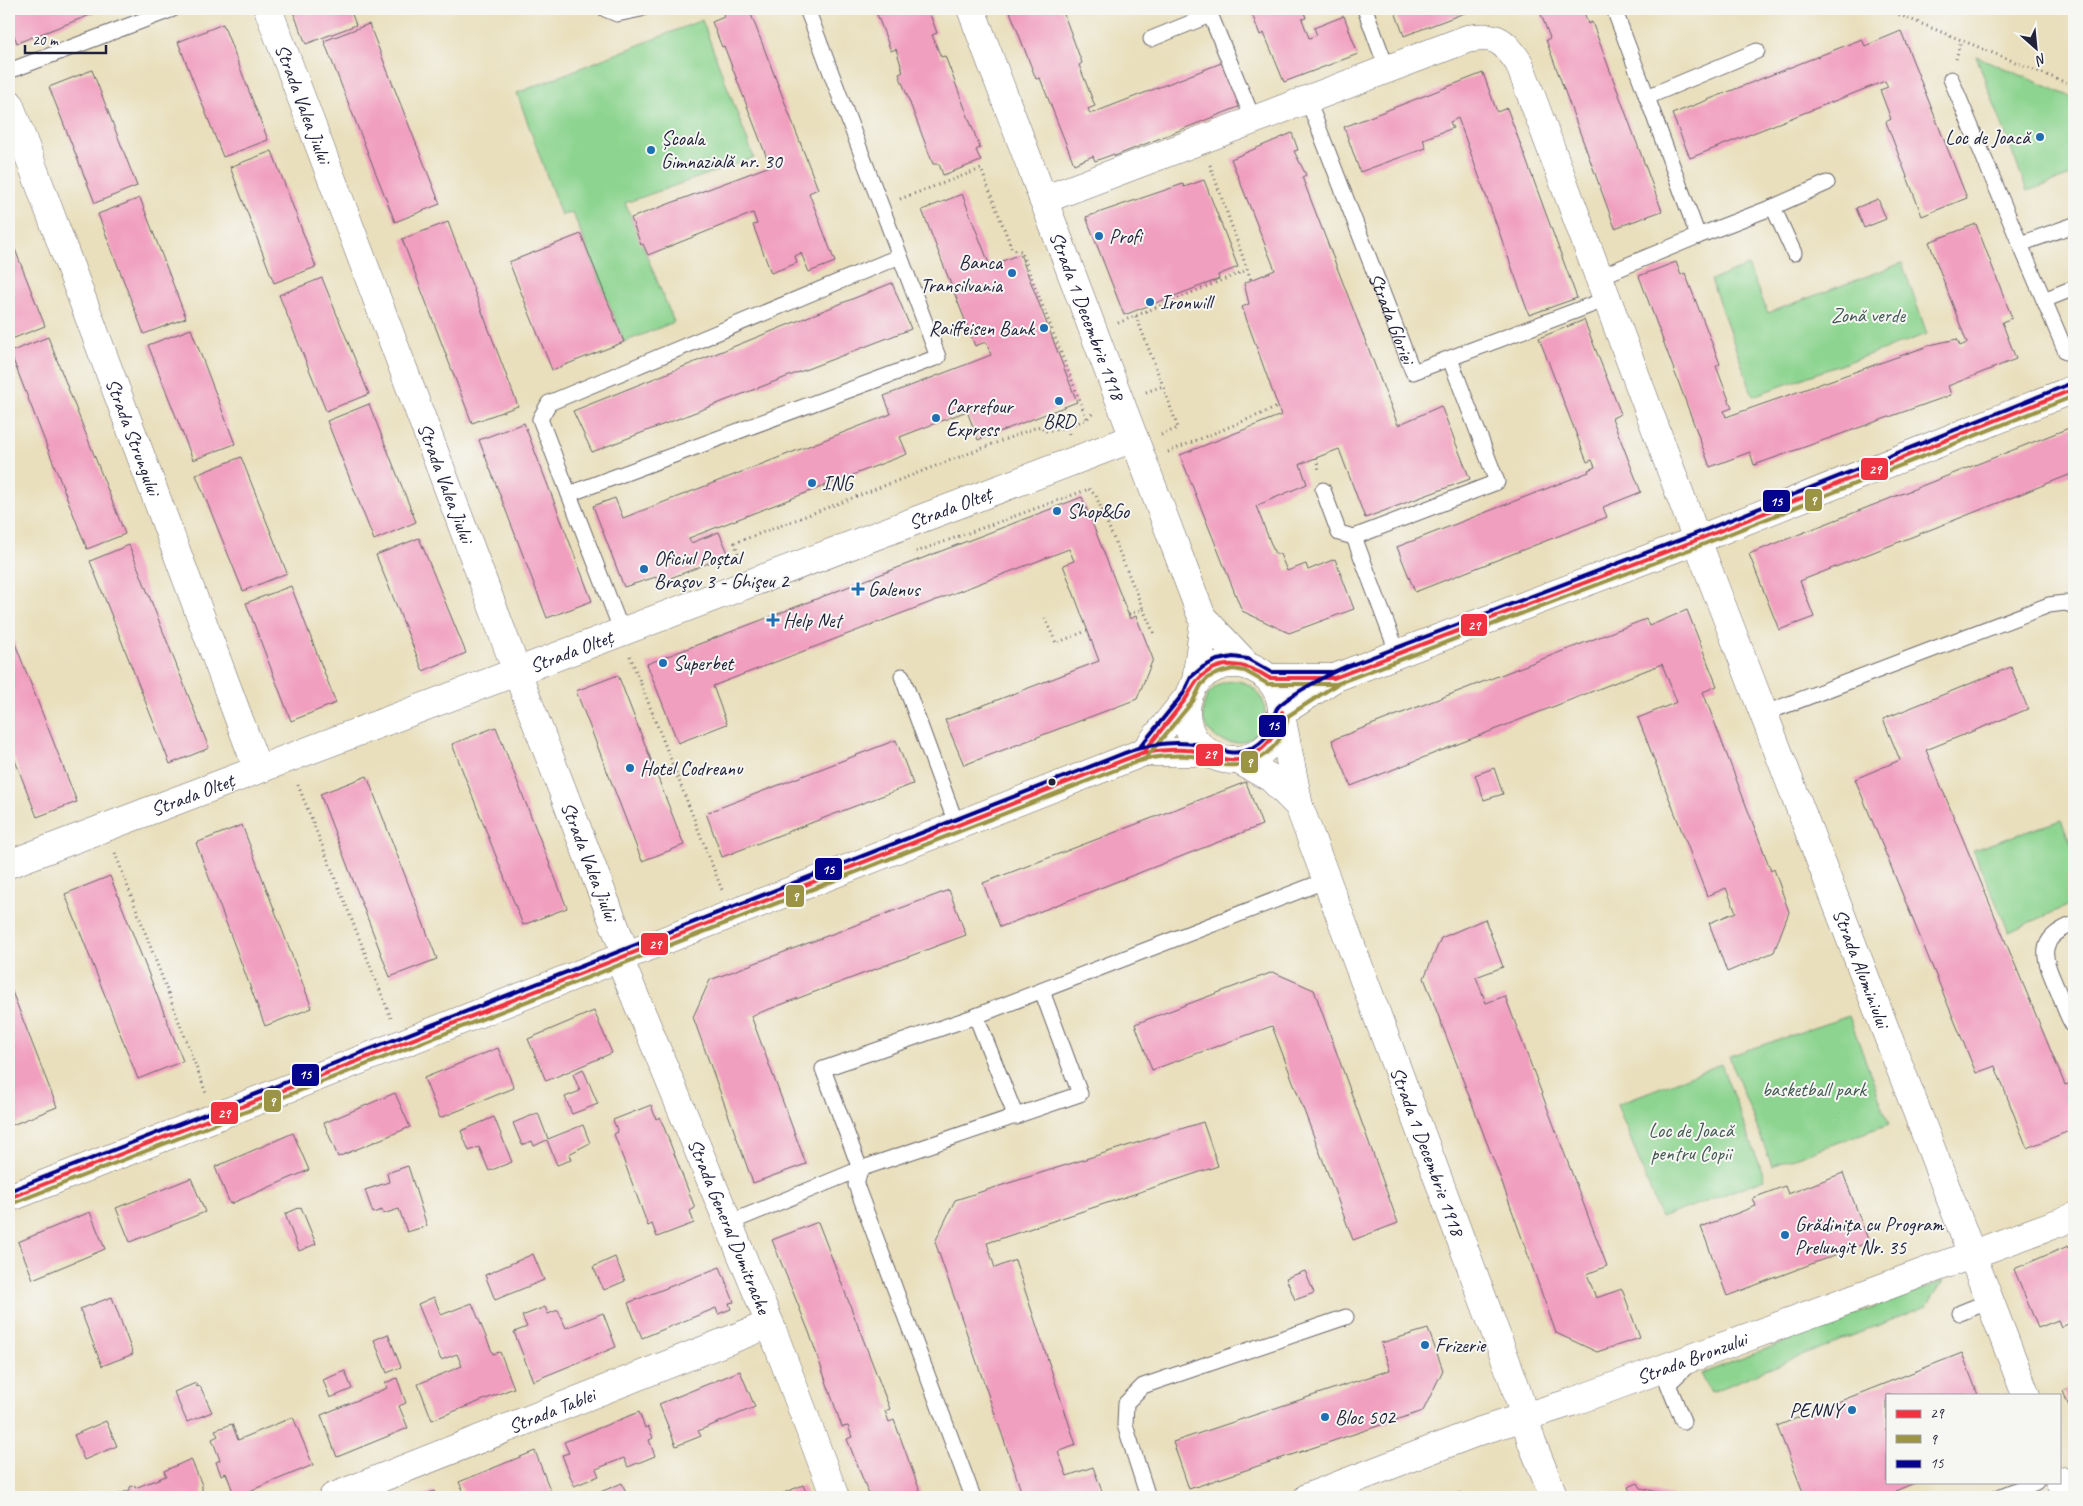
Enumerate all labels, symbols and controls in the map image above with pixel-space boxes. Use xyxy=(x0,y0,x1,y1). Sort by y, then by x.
scale bar xyxy=(25,22,106,54)
north arrow xyxy=(2010,22,2060,72)
text: 20 m xyxy=(32,31,59,50)
street label: Strada Valea Jiului xyxy=(270,40,338,169)
text: N xyxy=(2032,50,2049,70)
place label: Loc de Joacă xyxy=(1945,125,2032,150)
place label: Școala Gimnazială nr. 30 xyxy=(661,126,784,174)
marker: Loc de Joacă xyxy=(2034,131,2046,143)
marker: Școala Gimnazială nr. 30 xyxy=(645,144,657,156)
place label: Profi xyxy=(1109,224,1144,249)
street label: Strada 1 Decembrie 1918 xyxy=(1044,228,1132,405)
marker: Profi xyxy=(1093,230,1105,242)
place label: Banca Transilvania xyxy=(920,250,1004,298)
marker: Banca Transilvania xyxy=(1006,267,1018,279)
street label: Strada Gloriei xyxy=(1363,269,1422,369)
place label: Ironwill xyxy=(1160,290,1216,315)
marker: Ironwill xyxy=(1144,296,1156,308)
park label: Zonă verde xyxy=(1831,303,1907,328)
place label: Raiffeisen Bank xyxy=(929,316,1036,341)
marker: Raiffeisen Bank xyxy=(1038,322,1050,334)
street label: Strada Strungului xyxy=(100,375,167,501)
place label: Carrefour Express xyxy=(946,394,1014,442)
marker: BRD xyxy=(1053,395,1065,407)
place label: BRD xyxy=(1043,409,1077,434)
marker: Carrefour Express xyxy=(930,412,942,424)
street label: Strada Valea Jiului xyxy=(412,419,481,548)
line badge: 29 xyxy=(1860,457,1889,481)
text: 29 xyxy=(1869,461,1883,478)
place label: ING xyxy=(822,471,854,496)
marker: ING xyxy=(806,477,818,489)
street label: Strada Olteț xyxy=(905,480,997,535)
line badge: 9 xyxy=(1804,488,1823,512)
line badge: 15 xyxy=(1762,489,1791,513)
text: 9 xyxy=(1810,492,1818,509)
text: 15 xyxy=(1770,493,1784,510)
place label: Shop&Go xyxy=(1067,499,1130,524)
marker: Shop&Go xyxy=(1051,505,1063,517)
place label: Oficiul Poștal Braşov 3 - Ghişeu 2 xyxy=(654,546,790,594)
marker: Oficiul Poștal Braşov 3 - Ghişeu 2 xyxy=(638,563,650,575)
place label: Galenus xyxy=(868,577,922,602)
marker: Galenus xyxy=(852,583,864,595)
place label: Help Net xyxy=(783,608,845,633)
line badge: 29 xyxy=(1460,613,1488,637)
marker: Help Net xyxy=(767,614,779,626)
text: 29 xyxy=(1468,617,1482,634)
street label: Strada Olteț xyxy=(526,623,618,678)
place label: Superbet xyxy=(673,651,735,676)
marker: Superbet xyxy=(657,657,669,669)
line badge: 15 xyxy=(1258,714,1287,738)
text: 15 xyxy=(1267,717,1281,734)
line badge: 29 xyxy=(1195,743,1224,767)
text: 29 xyxy=(1204,746,1218,763)
line badge: 9 xyxy=(1240,750,1259,774)
text: 9 xyxy=(1246,754,1254,771)
place label: Hotel Codreanu xyxy=(640,756,744,781)
marker: Hotel Codreanu xyxy=(624,762,636,774)
street label: Strada Olteț xyxy=(147,767,240,822)
unlabelled marker xyxy=(1047,777,1057,787)
street label: Strada Valea Jiului xyxy=(556,798,625,926)
line badge: 15 xyxy=(814,857,843,881)
text: 15 xyxy=(822,861,836,878)
line badge: 9 xyxy=(785,884,805,908)
text: 9 xyxy=(792,888,800,905)
street label: Strada Aluminiului xyxy=(1827,905,1897,1033)
line badge: 29 xyxy=(640,932,669,956)
text: 29 xyxy=(649,936,663,953)
line badge: 15 xyxy=(291,1063,320,1087)
street label: Strada 1 Decembrie 1918 xyxy=(1385,1063,1471,1241)
text: 15 xyxy=(299,1066,313,1083)
park label: basketball park xyxy=(1762,1077,1868,1102)
line badge: 9 xyxy=(263,1089,282,1113)
text: 9 xyxy=(269,1093,277,1110)
line badge: 29 xyxy=(210,1101,239,1125)
text: 29 xyxy=(218,1105,232,1122)
park label: Loc de Joacă pentru Copii xyxy=(1649,1118,1736,1166)
street label: Strada General Dumitrache xyxy=(682,1135,777,1319)
place label: Grădinița cu Program Prelungit Nr. 35 xyxy=(1795,1212,1945,1260)
marker: Grădinița cu Program Prelungit Nr. 35 xyxy=(1779,1229,1791,1241)
street label: Strada Bronzului xyxy=(1633,1325,1752,1390)
place label: Frizerie xyxy=(1435,1333,1487,1358)
marker: Frizerie xyxy=(1419,1339,1431,1351)
street label: Strada Tablei xyxy=(505,1381,601,1439)
legend xyxy=(1886,1394,2060,1484)
place label: PENNY xyxy=(1790,1398,1846,1423)
marker: PENNY xyxy=(1846,1404,1858,1416)
text: 29 xyxy=(1930,1404,1945,1423)
place label: Bloc 502 xyxy=(1335,1405,1397,1430)
marker: Bloc 502 xyxy=(1319,1411,1331,1423)
text: 9 xyxy=(1930,1430,1938,1449)
text: 15 xyxy=(1930,1454,1945,1473)

